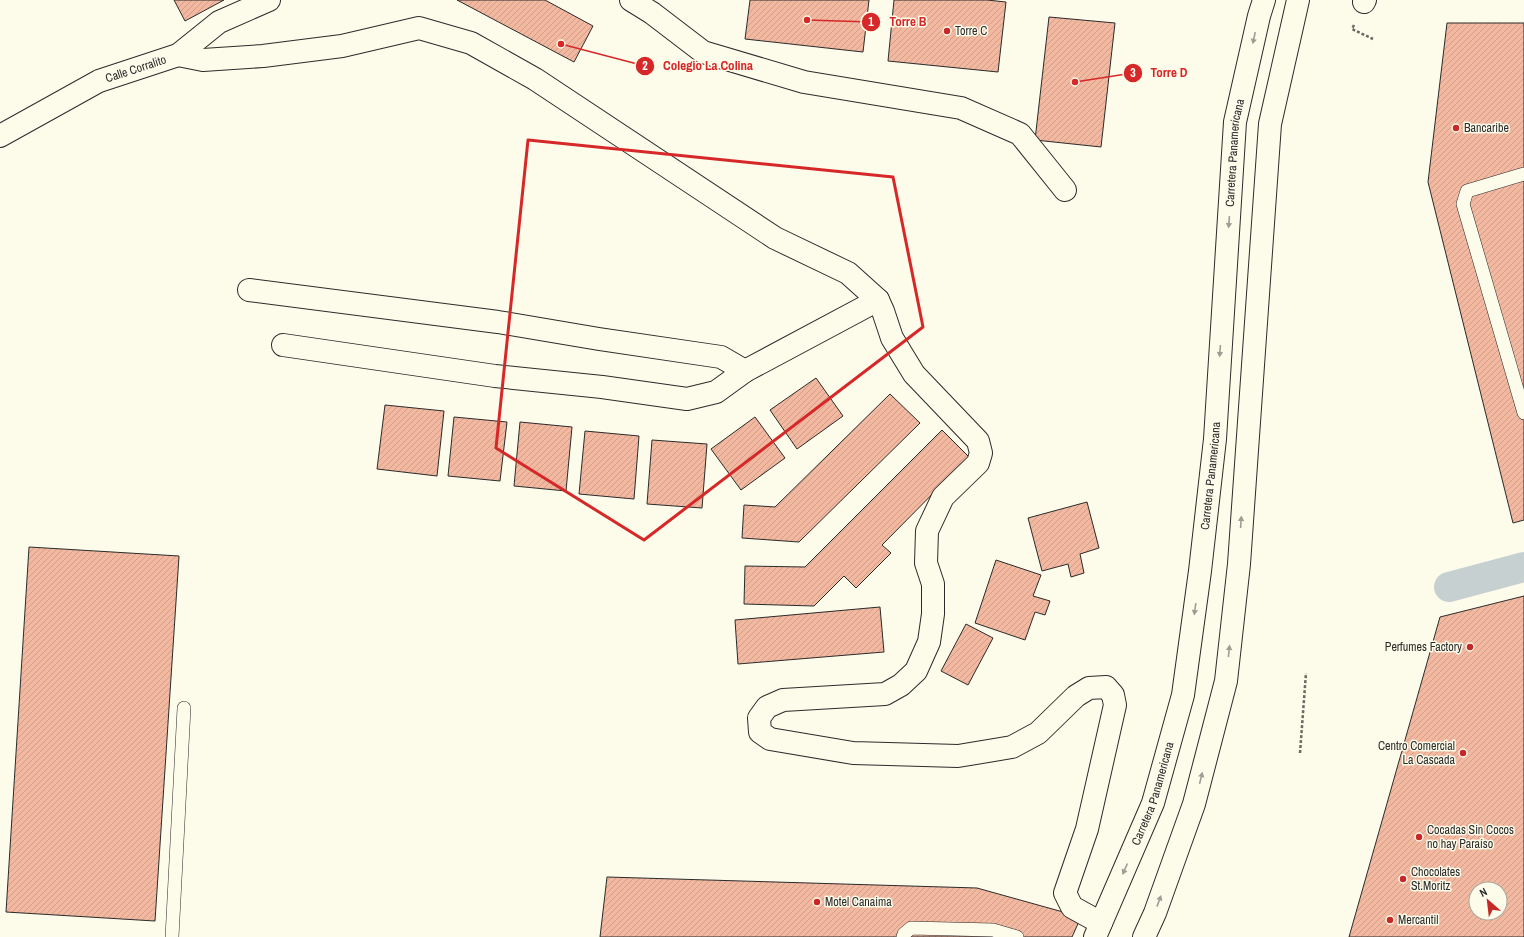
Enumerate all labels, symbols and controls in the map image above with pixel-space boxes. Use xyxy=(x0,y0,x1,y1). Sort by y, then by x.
callout: Torre B xyxy=(861,9,935,34)
text: Torre B xyxy=(889,13,927,30)
text: 1 xyxy=(868,14,874,30)
place label: Torre C xyxy=(955,23,987,39)
marker: Torre C xyxy=(942,26,952,36)
one-way arrow xyxy=(1250,32,1256,44)
street label: Calle Corralito xyxy=(103,51,168,86)
callout: Colegio La Colina xyxy=(635,53,761,78)
text: Colegio La Colina xyxy=(663,57,753,74)
text: 2 xyxy=(642,58,648,74)
callout: Torre D xyxy=(1123,60,1196,85)
text: Torre D xyxy=(1150,64,1188,81)
text: 3 xyxy=(1130,65,1136,81)
street label: Carretera Panamericana xyxy=(1222,97,1248,207)
place label: Bancaribe xyxy=(1464,120,1509,136)
marker: Bancaribe xyxy=(1451,123,1461,133)
one-way arrow xyxy=(1225,216,1232,228)
one-way arrow xyxy=(1217,345,1224,357)
street label: Carretera Panamericana xyxy=(1197,421,1224,531)
one-way arrow xyxy=(1238,516,1245,528)
one-way arrow xyxy=(1192,603,1198,615)
place label: Perfumes Factory xyxy=(1385,639,1462,655)
marker: Perfumes Factory xyxy=(1465,642,1475,652)
one-way arrow xyxy=(1226,645,1232,657)
place label: Centro Comercial La Cascada xyxy=(1378,738,1456,768)
street label: Carretera Panamericana xyxy=(1128,739,1178,848)
marker: Centro Comercial La Cascada xyxy=(1458,748,1468,758)
one-way arrow xyxy=(1198,772,1204,784)
place label: Cocadas Sin Cocos no hay Paraíso xyxy=(1427,822,1514,852)
marker: Cocadas Sin Cocos no hay Paraíso xyxy=(1414,832,1424,842)
one-way arrow xyxy=(1122,863,1128,874)
place label: Chocolates St.Moritz xyxy=(1411,864,1460,894)
marker: Chocolates St.Moritz xyxy=(1398,874,1408,884)
north arrow xyxy=(1468,881,1508,921)
text: N xyxy=(1477,884,1489,900)
place label: Motel Canaima xyxy=(825,894,892,910)
one-way arrow xyxy=(1157,895,1163,907)
marker: Motel Canaima xyxy=(812,897,822,907)
place label: Mercantil xyxy=(1398,912,1438,928)
marker: Mercantil xyxy=(1385,915,1395,925)

